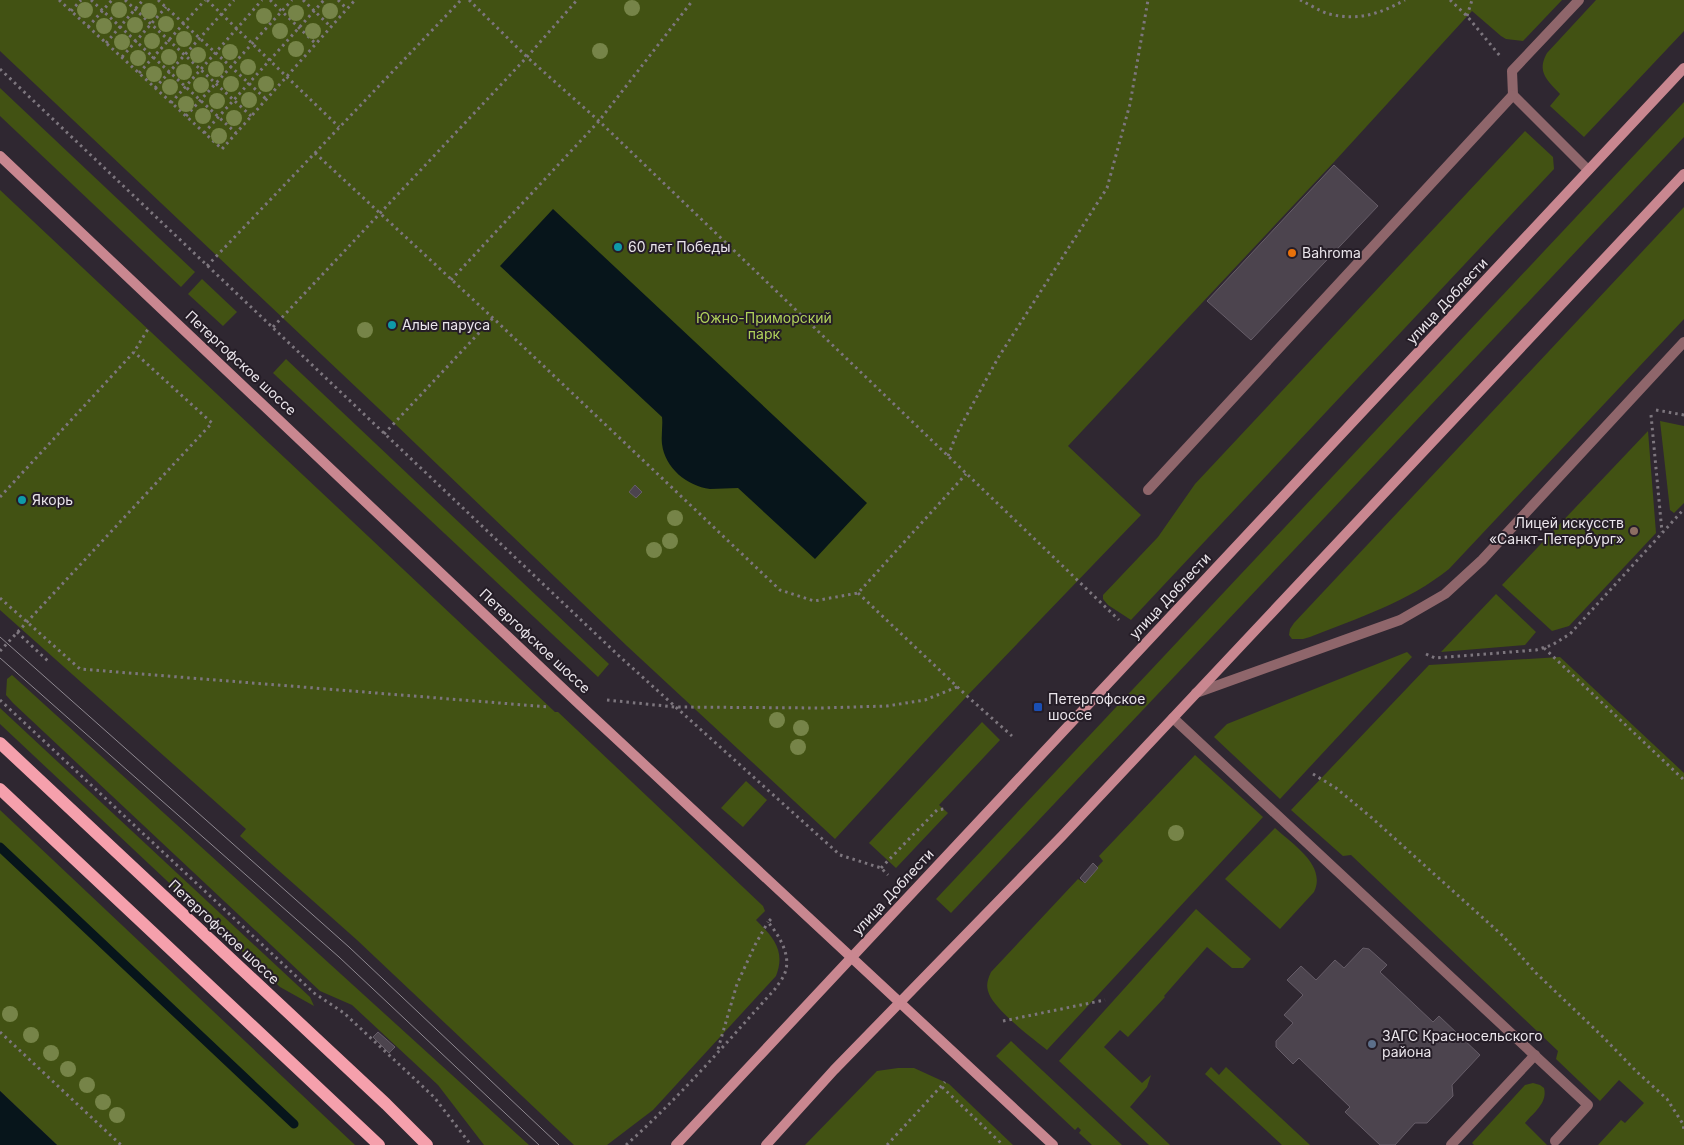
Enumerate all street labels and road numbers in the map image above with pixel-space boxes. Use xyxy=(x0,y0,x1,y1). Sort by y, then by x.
street label: улица Доблести xyxy=(1403,254,1491,347)
street label: Петергофское шоссе xyxy=(182,307,300,418)
street label: улица Доблести xyxy=(1126,549,1214,642)
street label: Петергофское шоссе xyxy=(476,585,594,696)
street label: улица Доблести xyxy=(849,845,937,938)
street label: Петергофское шоссе xyxy=(165,876,283,987)

